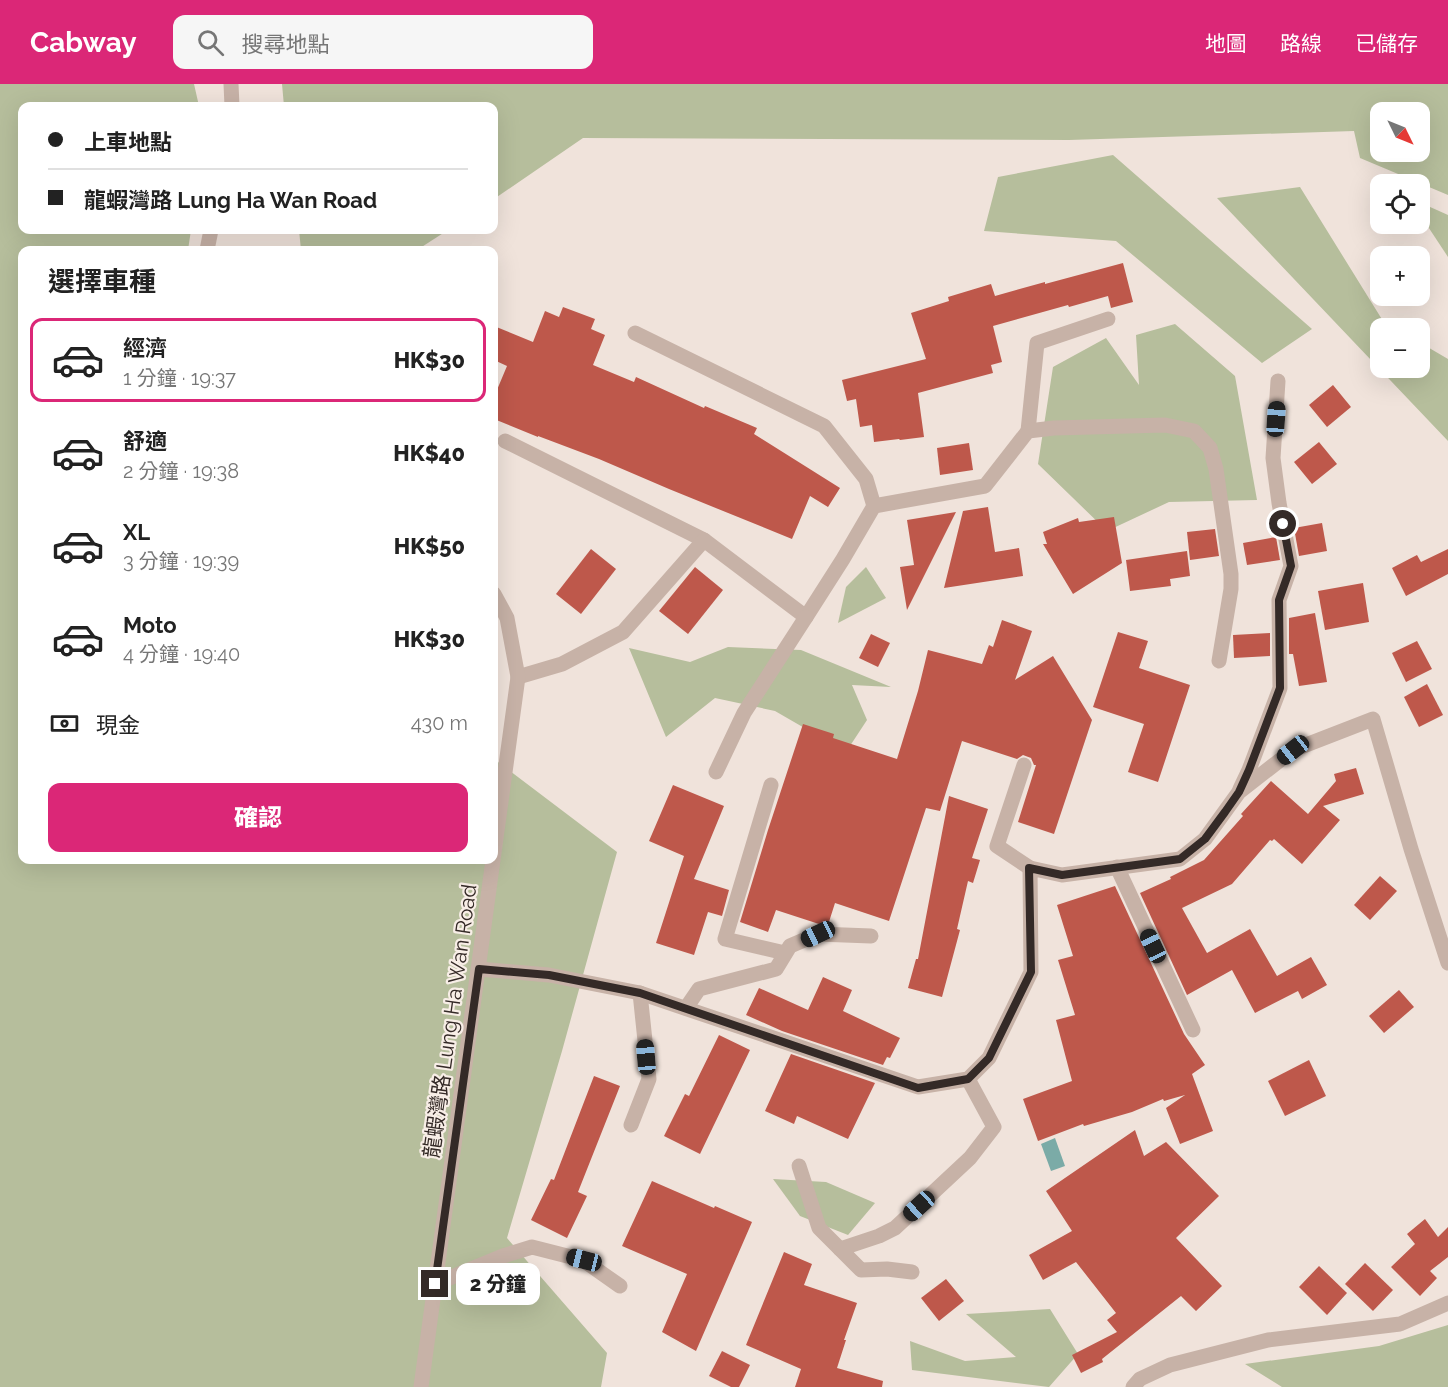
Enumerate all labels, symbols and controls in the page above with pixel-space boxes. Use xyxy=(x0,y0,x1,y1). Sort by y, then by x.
search box xyxy=(173,15,593,69)
text: Cabway xyxy=(30,26,137,59)
icon: search xyxy=(194,26,227,59)
text: 搜尋地點 xyxy=(242,31,330,57)
text: 地圖 xyxy=(1205,31,1247,56)
text: 路線 xyxy=(1280,31,1322,56)
text: 已儲存 xyxy=(1355,31,1418,56)
north arrow xyxy=(1370,102,1430,162)
map controls xyxy=(1370,102,1430,378)
text: 上車地點 xyxy=(84,129,172,155)
button: locate xyxy=(1370,174,1430,234)
text: 龍蝦灣路 Lung Ha Wan Road xyxy=(84,187,377,213)
button: + xyxy=(1370,246,1430,306)
text: 選擇車種 xyxy=(48,266,156,297)
button: − xyxy=(1370,318,1430,378)
icon: car xyxy=(51,333,105,387)
text: 經濟 xyxy=(123,335,167,361)
text: HK$30 xyxy=(394,347,465,373)
text: 1 分鐘 · 19:37 xyxy=(123,366,236,390)
car xyxy=(1266,400,1286,438)
icon: car xyxy=(51,426,105,480)
text: 舒適 xyxy=(123,428,167,454)
text: HK$40 xyxy=(393,440,465,466)
text: 2 分鐘 · 19:38 xyxy=(123,459,239,483)
route start xyxy=(1269,510,1296,537)
icon: car xyxy=(51,519,105,573)
text: XL xyxy=(123,519,150,545)
text: HK$50 xyxy=(394,533,465,559)
text: 3 分鐘 · 19:39 xyxy=(123,549,239,573)
icon: car xyxy=(51,612,105,666)
text: Moto xyxy=(123,612,177,638)
text: HK$30 xyxy=(394,626,465,652)
text: 4 分鐘 · 19:40 xyxy=(123,642,240,666)
icon: cash xyxy=(48,707,81,740)
text: 430 m xyxy=(411,711,468,735)
text: 現金 xyxy=(96,712,140,738)
car xyxy=(1273,732,1313,768)
button: 確認 xyxy=(48,783,468,852)
street label: 龍蝦灣路 Lung Ha Wan Road xyxy=(418,882,482,1160)
car xyxy=(798,918,838,950)
car xyxy=(1137,926,1169,966)
car xyxy=(635,1038,657,1076)
car xyxy=(900,1187,938,1225)
car xyxy=(564,1247,604,1273)
callout: 2 分鐘 xyxy=(456,1263,540,1305)
route end xyxy=(421,1270,448,1297)
text: 2 分鐘 xyxy=(470,1272,526,1296)

